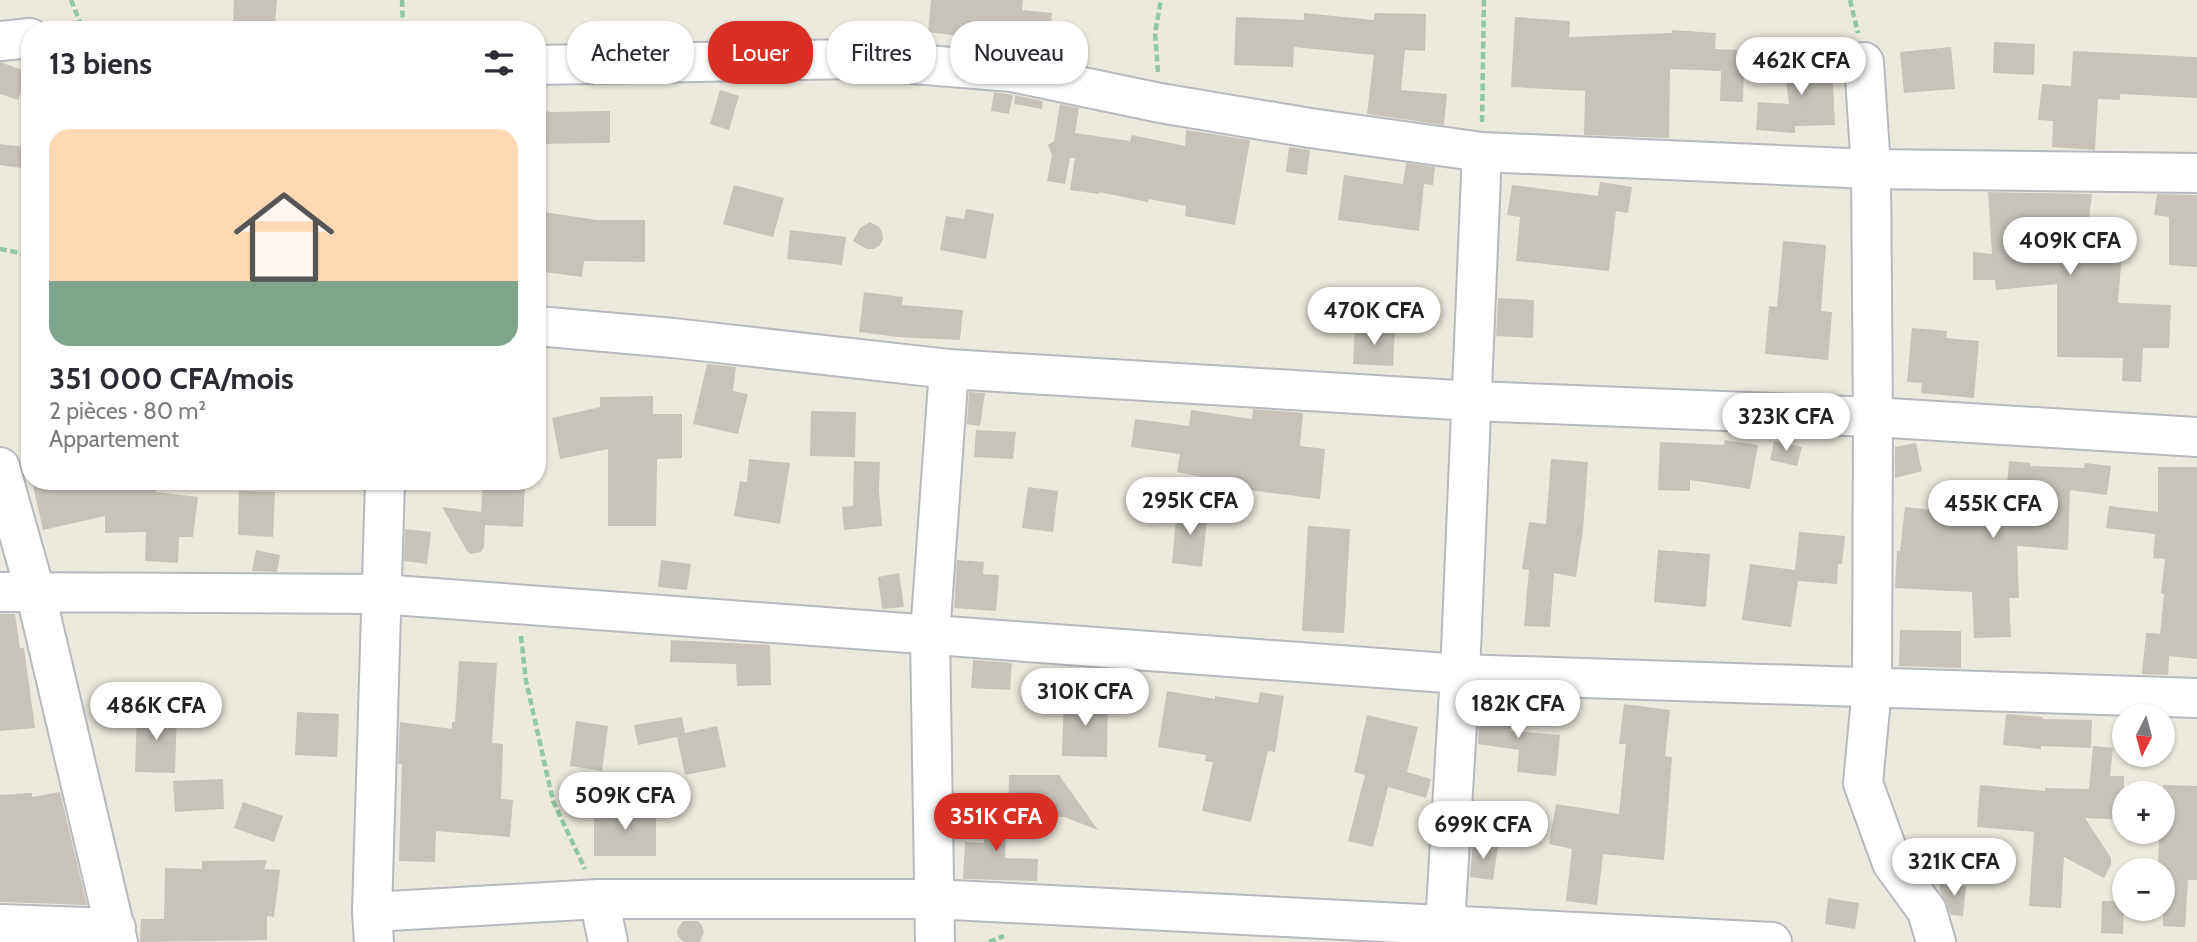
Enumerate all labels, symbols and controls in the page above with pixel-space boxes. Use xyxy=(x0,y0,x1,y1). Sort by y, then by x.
chip: Acheter xyxy=(567,21,694,84)
chip: Louer xyxy=(708,21,813,84)
chip: Filtres xyxy=(827,21,936,84)
chip: Nouveau xyxy=(950,21,1088,84)
pin: 462K CFA xyxy=(1729,38,1873,97)
icon: filters xyxy=(480,44,518,82)
text: 13 biens xyxy=(49,45,152,82)
text: 462K CFA xyxy=(1752,46,1850,74)
icon: home xyxy=(221,174,347,300)
pin: 409K CFA xyxy=(1998,218,2142,277)
text: 409K CFA xyxy=(2019,226,2121,254)
pin: 470K CFA xyxy=(1302,288,1446,347)
text: 470K CFA xyxy=(1324,296,1424,324)
text: 351 000 CFA/mois xyxy=(49,360,294,397)
pin: 323K CFA xyxy=(1714,393,1858,453)
text: 2 pièces · 80 m² xyxy=(49,397,206,425)
text: 323K CFA xyxy=(1738,402,1834,430)
text: Appartement xyxy=(49,425,179,453)
pin: 295K CFA xyxy=(1118,477,1262,537)
pin: 455K CFA xyxy=(1921,480,2065,540)
text: 295K CFA xyxy=(1142,486,1238,514)
text: 455K CFA xyxy=(1944,489,2042,517)
pin: 310K CFA xyxy=(1013,668,1157,728)
text: 310K CFA xyxy=(1037,677,1133,705)
pin: 182K CFA xyxy=(1446,680,1590,740)
pin: 486K CFA xyxy=(84,682,228,742)
text: 182K CFA xyxy=(1471,689,1565,717)
text: 486K CFA xyxy=(106,691,206,719)
north arrow xyxy=(2112,704,2175,766)
map controls xyxy=(2112,704,2175,921)
pin: 509K CFA xyxy=(553,772,697,832)
text: 509K CFA xyxy=(575,781,675,809)
button: + xyxy=(2112,781,2175,844)
pin: 351K CFA xyxy=(924,794,1068,853)
text: 351K CFA xyxy=(950,802,1042,830)
pin: 699K CFA xyxy=(1411,802,1555,861)
text: 699K CFA xyxy=(1434,810,1532,838)
pin: 321K CFA xyxy=(1882,838,2026,898)
text: 321K CFA xyxy=(1908,847,2000,875)
button: − xyxy=(2112,858,2175,921)

